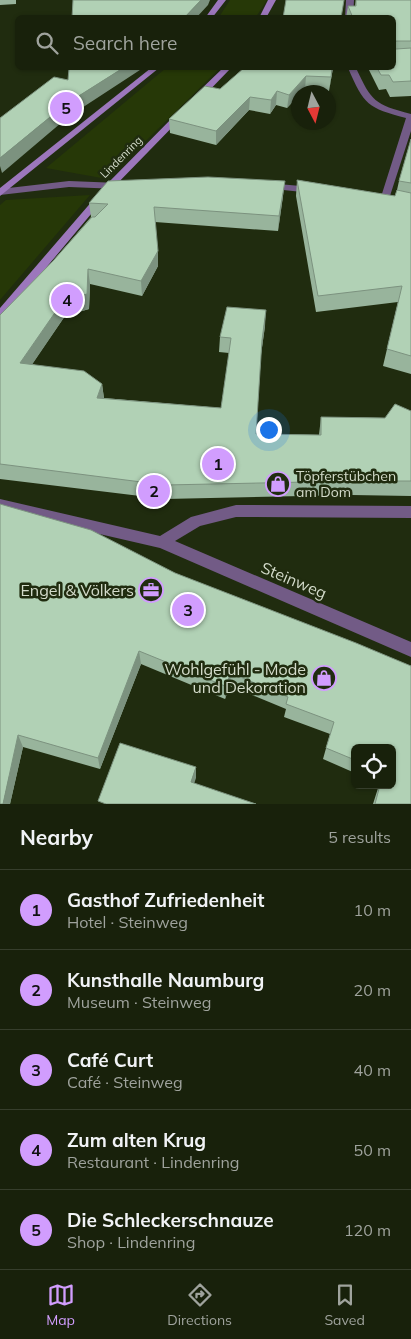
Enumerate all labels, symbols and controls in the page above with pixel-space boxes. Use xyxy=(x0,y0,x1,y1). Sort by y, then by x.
search box xyxy=(15,15,396,70)
icon: search xyxy=(33,29,61,57)
text: Search here xyxy=(73,31,177,55)
north arrow xyxy=(291,85,336,130)
pin: 5 xyxy=(50,89,82,127)
street label: Lindenring xyxy=(97,133,145,181)
pin: 4 xyxy=(51,281,83,319)
your location xyxy=(256,417,282,443)
pin: 1 xyxy=(202,445,234,483)
place label: Töpferstübchen am Dom xyxy=(296,467,396,501)
shop icon: Töpferstübchen am Dom xyxy=(265,471,291,497)
pin: 2 xyxy=(138,472,170,510)
street label: Steinweg xyxy=(258,557,330,603)
office icon: Engel & Völkers xyxy=(138,577,164,603)
place label: Engel & Völkers xyxy=(20,580,134,600)
pin: 3 xyxy=(172,591,204,629)
place label: Wohlgefühl - Mode und Dekoration xyxy=(164,659,306,697)
shop icon: Wohlgefühl - Mode und Dekoration xyxy=(311,665,337,691)
map controls xyxy=(351,744,396,789)
button: locate xyxy=(351,744,396,789)
text: Nearby xyxy=(20,824,93,850)
text: 5 results xyxy=(328,827,391,847)
text: Gasthof Zufriedenheit xyxy=(67,888,264,912)
text: 1 xyxy=(31,900,41,920)
text: 10 m xyxy=(354,900,391,920)
text: Hotel · Steinweg xyxy=(67,912,188,932)
text: Kunsthalle Naumburg xyxy=(67,968,264,992)
text: 2 xyxy=(31,980,41,1000)
text: 20 m xyxy=(354,980,391,1000)
text: Museum · Steinweg xyxy=(67,992,211,1012)
text: Café Curt xyxy=(67,1048,153,1072)
text: 3 xyxy=(31,1060,41,1080)
text: 40 m xyxy=(354,1060,391,1080)
text: Café · Steinweg xyxy=(67,1072,183,1092)
text: Zum alten Krug xyxy=(67,1128,206,1152)
text: 4 xyxy=(31,1140,41,1160)
text: 50 m xyxy=(354,1140,391,1160)
text: Restaurant · Lindenring xyxy=(67,1152,239,1172)
text: Die Schleckerschnauze xyxy=(67,1208,274,1232)
text: 5 xyxy=(31,1220,41,1240)
text: 120 m xyxy=(344,1220,391,1240)
text: Shop · Lindenring xyxy=(67,1232,195,1252)
tab: Map xyxy=(46,1281,75,1329)
tab: Directions xyxy=(167,1281,232,1329)
tab: Saved xyxy=(324,1281,365,1329)

